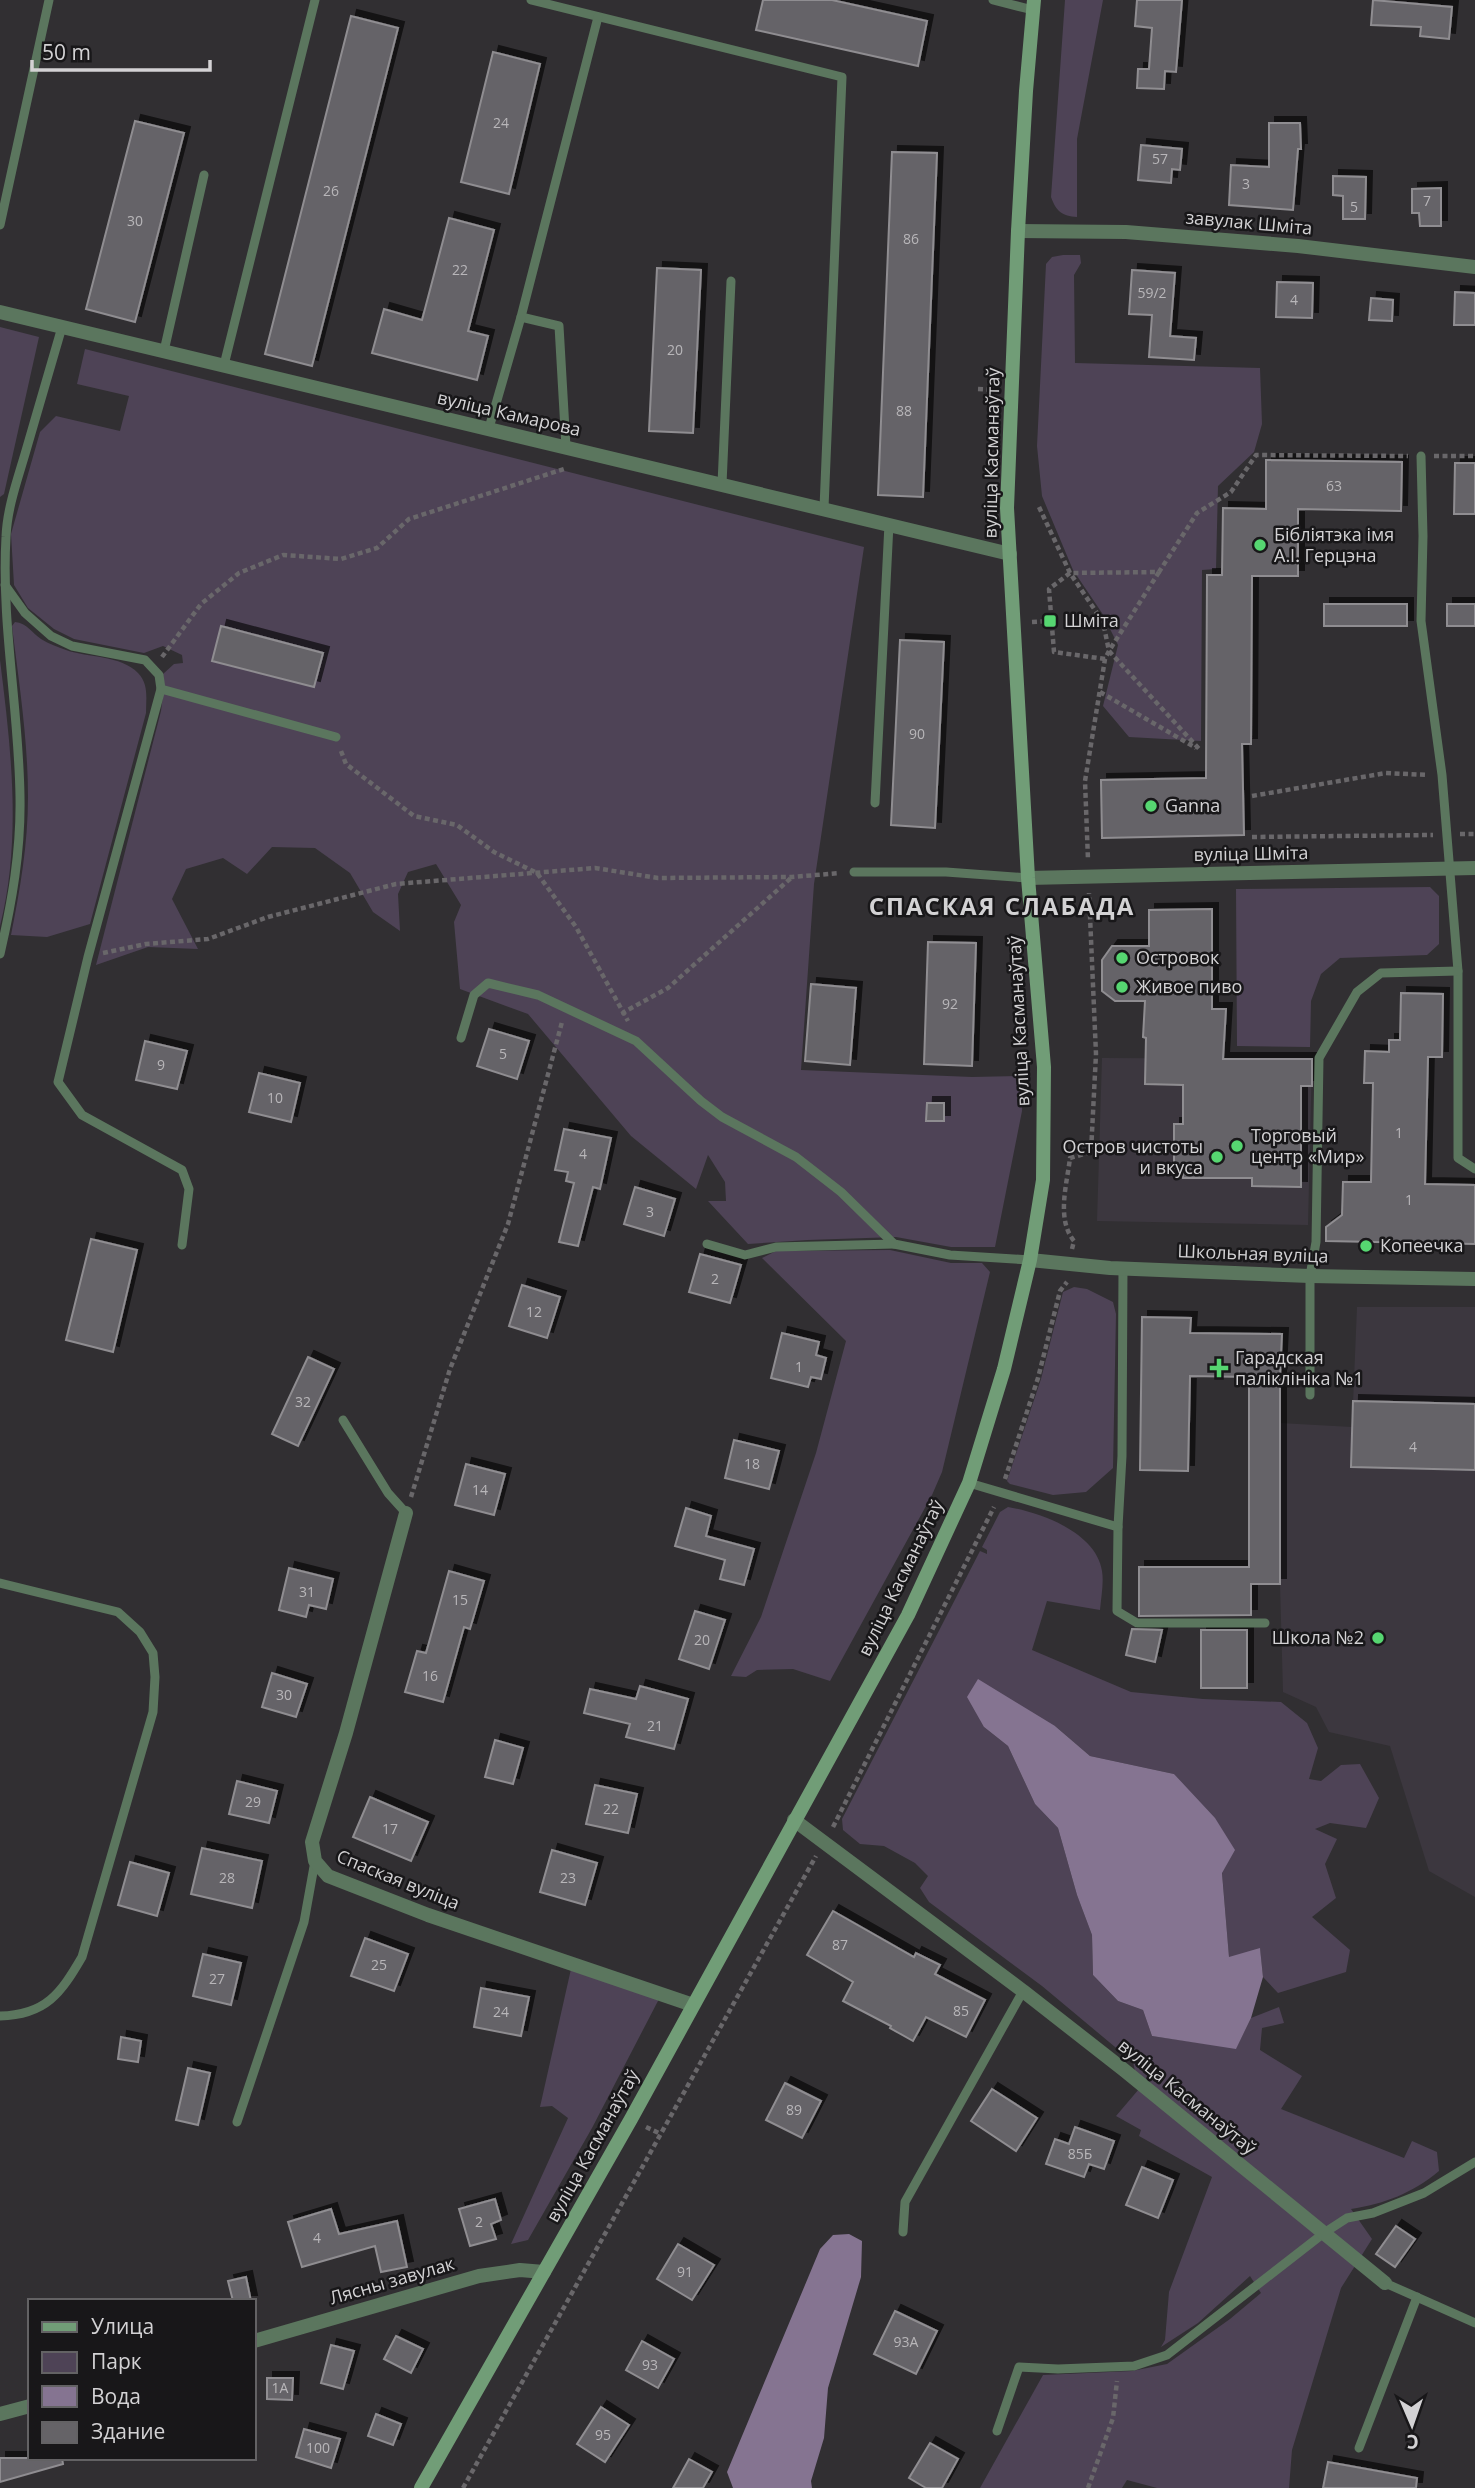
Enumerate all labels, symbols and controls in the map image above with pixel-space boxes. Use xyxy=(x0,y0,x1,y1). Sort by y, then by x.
scale bar xyxy=(32,28,210,72)
text: 50 m xyxy=(42,38,91,66)
house number: 24 xyxy=(493,113,509,132)
house number: 57 xyxy=(1152,149,1168,168)
house number: 3 xyxy=(1242,174,1250,193)
house number: 26 xyxy=(323,181,339,200)
house number: 7 xyxy=(1423,191,1431,210)
house number: 5 xyxy=(1350,197,1358,216)
street label: завулак Шміта xyxy=(1185,205,1313,239)
house number: 30 xyxy=(127,211,143,230)
house number: 86 xyxy=(903,229,919,248)
house number: 22 xyxy=(452,260,468,279)
house number: 59/2 xyxy=(1137,283,1167,302)
house number: 4 xyxy=(1290,290,1298,309)
house number: 20 xyxy=(667,340,683,359)
street label: вуліца Касманаўтаў xyxy=(978,366,1005,539)
street label: вуліца Камарова xyxy=(435,385,583,441)
house number: 88 xyxy=(896,401,912,420)
house number: 63 xyxy=(1326,476,1342,495)
place label: Бібліятэка імя А.І. Герцэна xyxy=(1274,522,1394,567)
marker: Бібліятэка імя А.І. Герцэна xyxy=(1252,537,1268,553)
place label: Шміта xyxy=(1064,608,1119,632)
marker: Шміта xyxy=(1042,613,1058,629)
house number: 90 xyxy=(909,724,925,743)
place label: Ganna xyxy=(1165,793,1220,817)
marker: Ganna xyxy=(1143,798,1159,814)
street label: вуліца Шміта xyxy=(1193,840,1309,866)
district label: СПАСКАЯ СЛАБАДА xyxy=(869,889,1135,922)
street label: вуліца Касманаўтаў xyxy=(1001,934,1034,1107)
place label: Островок xyxy=(1136,945,1220,969)
marker: Островок xyxy=(1114,950,1130,966)
place label: Живое пиво xyxy=(1136,974,1242,998)
marker: Живое пиво xyxy=(1114,979,1130,995)
house number: 92 xyxy=(942,994,958,1013)
house number: 5 xyxy=(499,1044,507,1063)
house number: 9 xyxy=(157,1055,165,1074)
house number: 10 xyxy=(267,1088,283,1107)
place label: Торговый центр «Мир» xyxy=(1251,1123,1364,1168)
house number: 1 xyxy=(1395,1123,1403,1142)
place label: Остров чистоты и вкуса xyxy=(1062,1134,1203,1179)
marker: Торговый центр «Мир» xyxy=(1229,1138,1245,1154)
house number: 4 xyxy=(579,1144,587,1163)
marker: Остров чистоты и вкуса xyxy=(1209,1149,1225,1165)
house number: 1 xyxy=(1405,1190,1413,1209)
house number: 3 xyxy=(646,1202,654,1221)
place label: Копеечка xyxy=(1380,1233,1463,1257)
street label: Школьная вуліца xyxy=(1177,1238,1329,1268)
marker: Копеечка xyxy=(1358,1238,1374,1254)
house number: 2 xyxy=(711,1269,719,1288)
house number: 12 xyxy=(526,1302,542,1321)
place label: Гарадская паліклініка №1 xyxy=(1235,1345,1364,1390)
house number: 1 xyxy=(795,1357,803,1376)
marker: Гарадская паліклініка №1 xyxy=(1209,1358,1229,1378)
house number: 32 xyxy=(295,1392,311,1411)
house number: 4 xyxy=(1409,1437,1417,1456)
house number: 18 xyxy=(744,1454,760,1473)
house number: 14 xyxy=(472,1480,488,1499)
street label: вуліца Касманаўтаў xyxy=(852,1495,949,1660)
house number: 31 xyxy=(299,1582,315,1601)
house number: 15 xyxy=(452,1590,468,1609)
place label: Школа №2 xyxy=(1272,1625,1364,1649)
house number: 20 xyxy=(694,1630,710,1649)
marker: Школа №2 xyxy=(1370,1630,1386,1646)
house number: 16 xyxy=(422,1666,438,1685)
house number: 30 xyxy=(276,1685,292,1704)
house number: 21 xyxy=(647,1716,663,1735)
house number: 29 xyxy=(245,1792,261,1811)
house number: 22 xyxy=(603,1799,619,1818)
house number: 17 xyxy=(382,1819,398,1838)
street label: Спаская вуліца xyxy=(333,1843,463,1915)
house number: 28 xyxy=(219,1868,235,1887)
house number: 23 xyxy=(560,1868,576,1887)
house number: 87 xyxy=(832,1935,848,1954)
house number: 25 xyxy=(371,1955,387,1974)
house number: 27 xyxy=(209,1969,225,1988)
house number: 85 xyxy=(953,2001,969,2020)
house number: 24 xyxy=(493,2002,509,2021)
street label: вуліца Касманаўтаў xyxy=(1114,2033,1262,2160)
street label: вуліца Касманаўтаў xyxy=(540,2064,645,2226)
house number: 89 xyxy=(786,2100,802,2119)
house number: 85Б xyxy=(1068,2144,1092,2163)
house number: 2 xyxy=(475,2212,483,2231)
house number: 4 xyxy=(313,2228,321,2247)
street label: Лясны завулак xyxy=(327,2251,458,2309)
house number: 91 xyxy=(677,2262,693,2281)
legend xyxy=(28,2299,256,2460)
text: Улица xyxy=(91,2312,154,2340)
house number: 93А xyxy=(894,2332,919,2351)
text: Парк xyxy=(91,2347,142,2375)
house number: 93 xyxy=(642,2355,658,2374)
house number: 1А xyxy=(272,2378,289,2397)
text: Вода xyxy=(91,2382,141,2410)
north arrow xyxy=(1377,2390,1447,2460)
text: Здание xyxy=(91,2417,165,2445)
house number: 95 xyxy=(595,2425,611,2444)
text: С xyxy=(1406,2429,1419,2455)
house number: 100 xyxy=(306,2438,330,2457)

